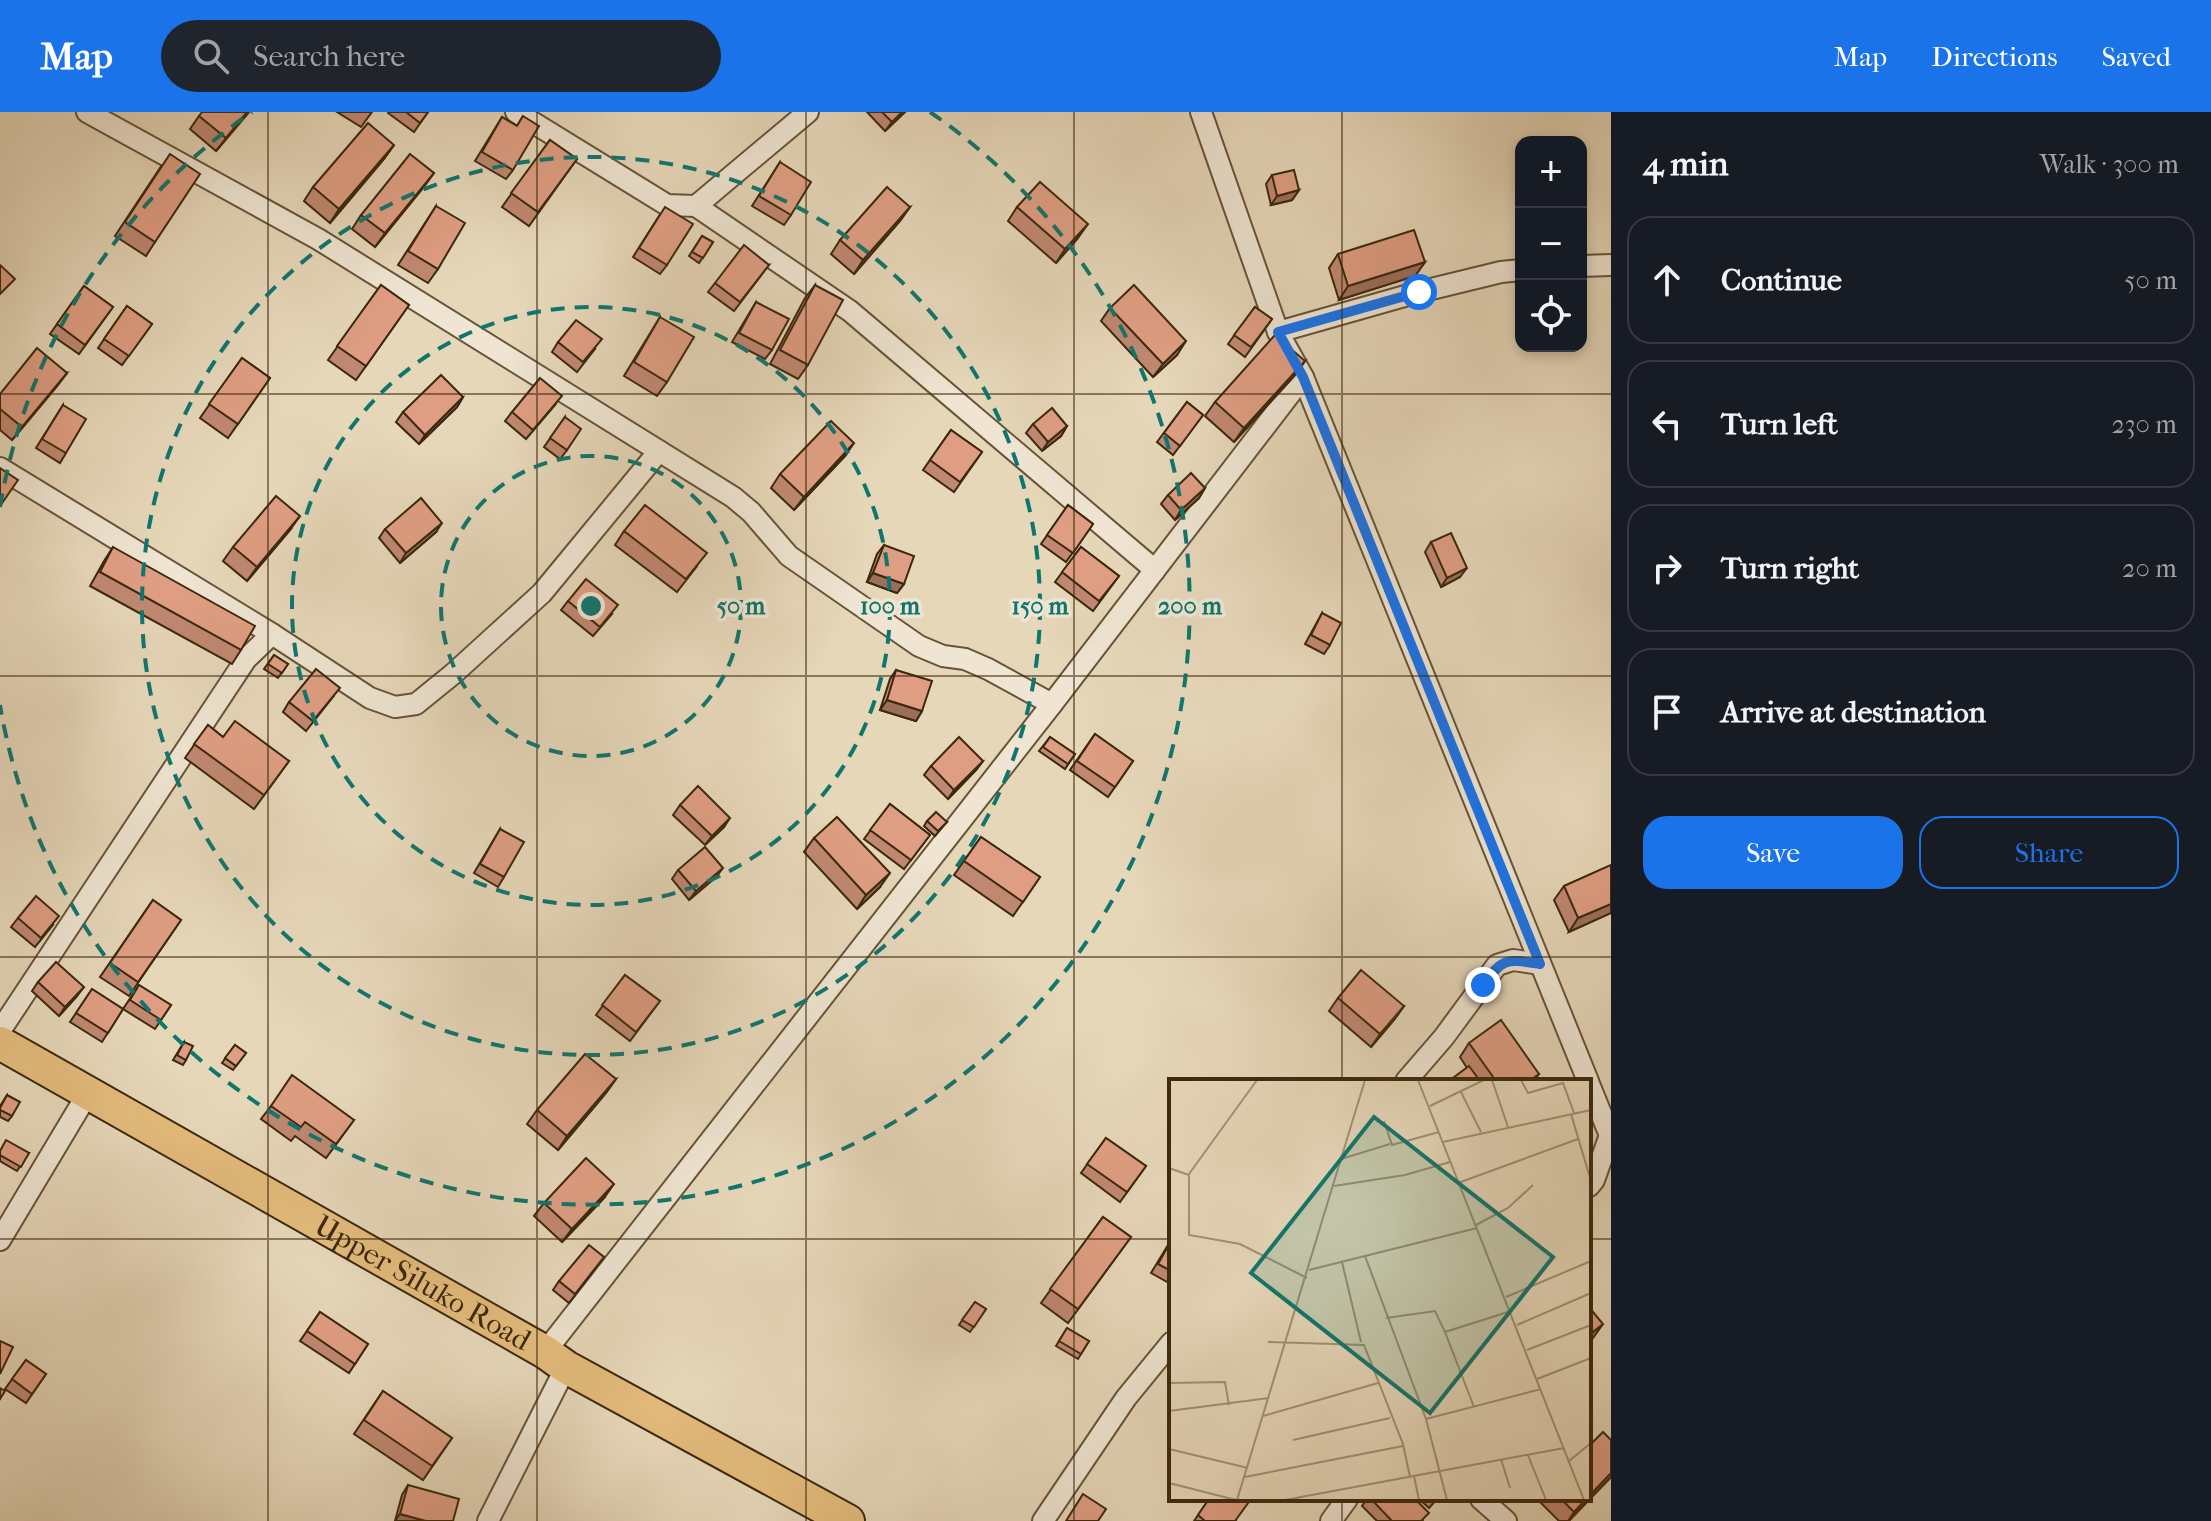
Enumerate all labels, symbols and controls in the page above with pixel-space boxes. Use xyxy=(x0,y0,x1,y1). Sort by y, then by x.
search box xyxy=(161,20,721,92)
text: Map xyxy=(40,34,113,79)
icon: search xyxy=(189,34,233,78)
text: Search here xyxy=(253,39,405,74)
text: Map xyxy=(1834,40,1887,73)
text: Directions xyxy=(1931,40,2058,73)
text: Saved xyxy=(2102,40,2171,73)
map controls xyxy=(1515,136,1587,352)
button: + xyxy=(1515,136,1587,208)
text: 4 min xyxy=(1643,144,1728,184)
text: Walk · 300 m xyxy=(2040,149,2179,180)
button: − xyxy=(1515,208,1587,280)
icon: ahead xyxy=(1645,258,1689,302)
text: Continue xyxy=(1721,263,1842,298)
text: 50 m xyxy=(2124,265,2177,296)
route start xyxy=(1401,274,1437,310)
button: locate xyxy=(1515,280,1587,352)
icon: left xyxy=(1645,402,1689,446)
text: Turn left xyxy=(1721,407,1838,442)
text: 230 m xyxy=(2111,409,2177,440)
icon: right xyxy=(1645,546,1689,590)
text: Turn right xyxy=(1721,551,1859,586)
text: 20 m xyxy=(2122,553,2177,584)
centre of rings xyxy=(577,592,605,620)
text: 50 m xyxy=(717,592,766,620)
text: 100 m xyxy=(860,592,921,620)
text: 150 m xyxy=(1011,592,1070,620)
text: 200 m xyxy=(1158,592,1223,620)
icon: arrive xyxy=(1645,690,1689,734)
text: Arrive at destination xyxy=(1721,695,1986,730)
button: Save xyxy=(1643,816,1903,889)
button: Share xyxy=(1919,816,2179,889)
route end xyxy=(1465,967,1501,1003)
inset map xyxy=(1169,1079,1591,1501)
street label: Upper Siluko Road xyxy=(309,1208,538,1358)

